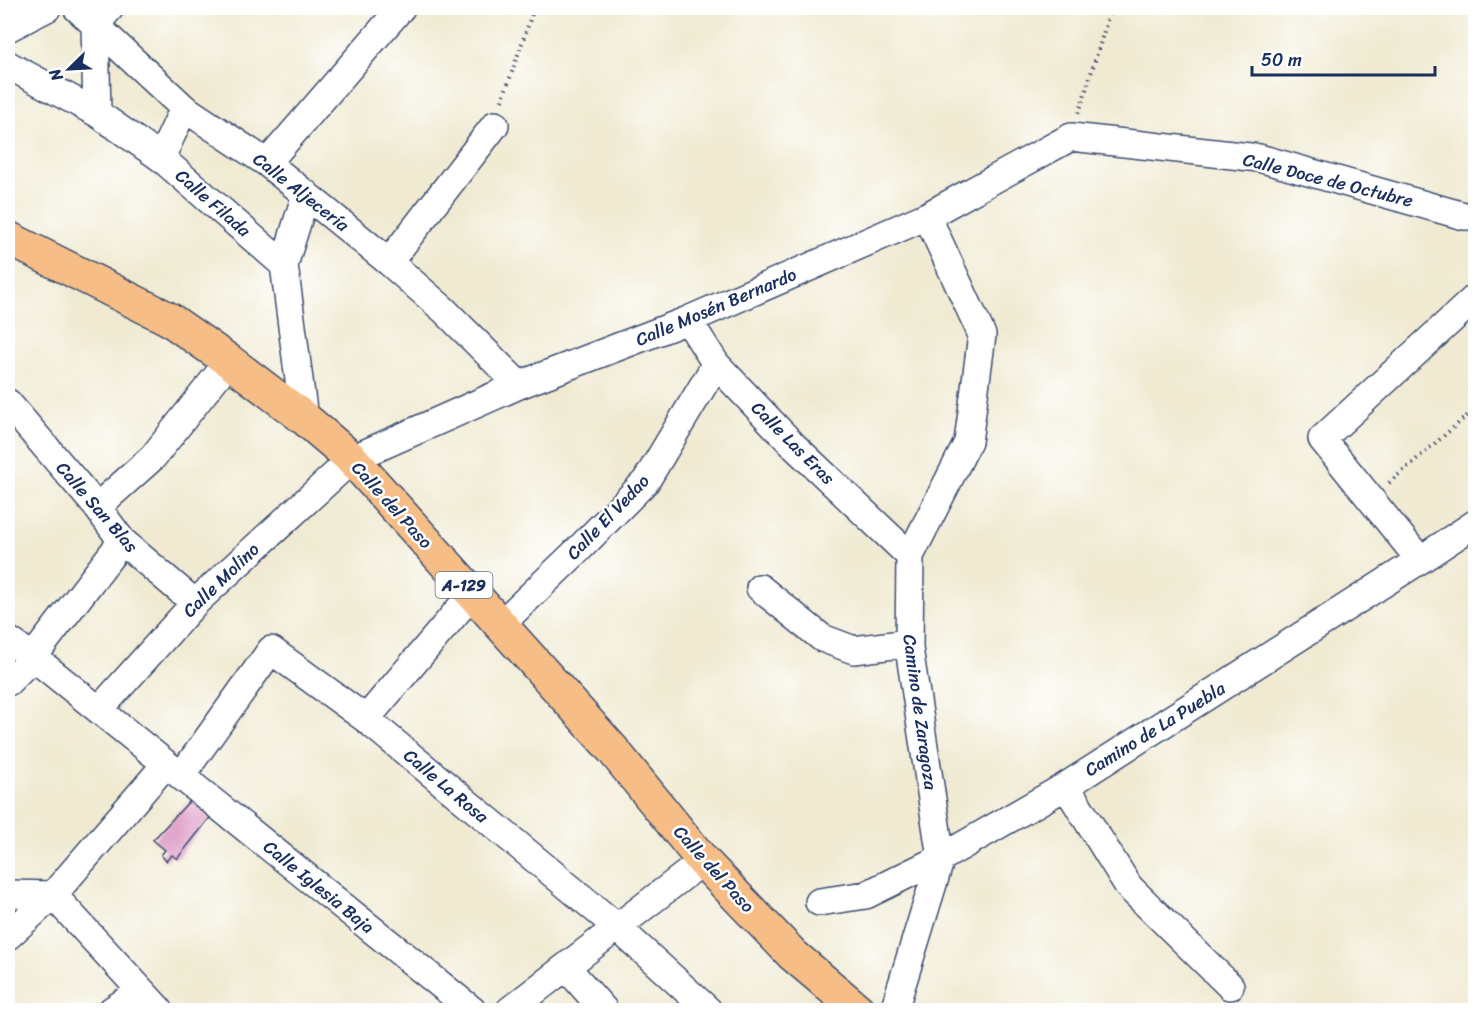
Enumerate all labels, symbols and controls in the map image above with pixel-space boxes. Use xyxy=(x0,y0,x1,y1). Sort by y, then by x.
north arrow xyxy=(39,39,99,99)
scale bar xyxy=(1252,39,1435,77)
text: 50 m xyxy=(1261,44,1302,76)
text: N xyxy=(40,63,72,87)
street label: Calle Doce de Octubre xyxy=(1239,143,1417,217)
street label: Calle Aljecería xyxy=(246,144,357,241)
street label: Calle Filada xyxy=(168,161,259,246)
street label: Calle Mosén Bernardo xyxy=(630,259,802,355)
street label: Calle Las Eras xyxy=(743,393,843,493)
street label: Calle del Paso xyxy=(343,453,441,557)
street label: Calle San Blas xyxy=(48,454,147,561)
street label: Calle El Vedao xyxy=(558,466,658,568)
street label: Calle Molino xyxy=(175,535,267,625)
road number: A-129 xyxy=(436,572,492,598)
street label: Camino de Zaragoza xyxy=(893,632,947,793)
street label: Camino de La Puebla xyxy=(1078,672,1233,785)
street label: Calle La Rosa xyxy=(396,740,497,832)
street label: Calle del Paso xyxy=(665,817,763,921)
street label: Calle Iglesia Baja xyxy=(256,832,382,942)

